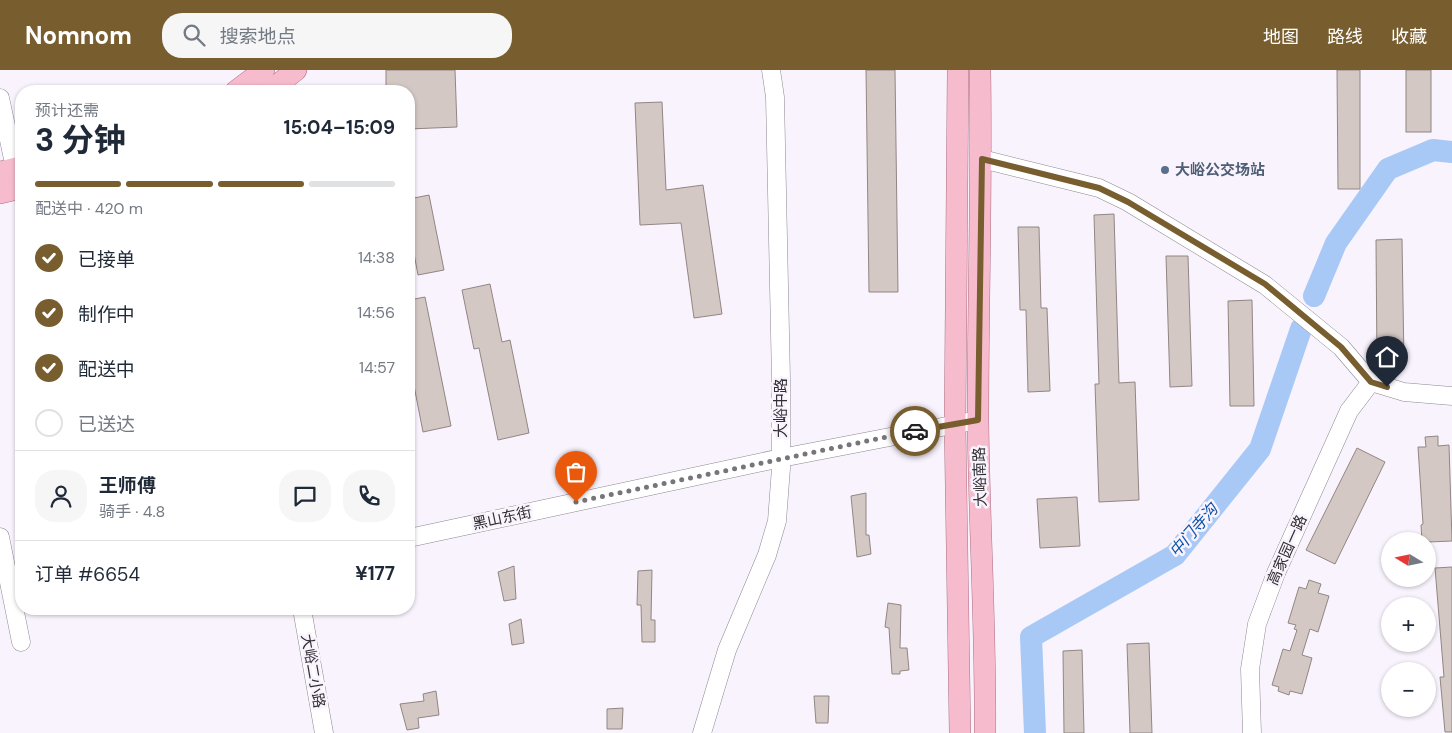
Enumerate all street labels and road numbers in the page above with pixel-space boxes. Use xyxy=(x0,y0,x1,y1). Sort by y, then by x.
street label: 大峪中路 xyxy=(771,378,791,438)
street label: 大峪南路 xyxy=(969,447,991,507)
street label: 黑山东街 xyxy=(471,502,533,534)
street label: 高家园一路 xyxy=(1263,512,1311,588)
street label: 大峪二小路 xyxy=(297,632,329,710)

